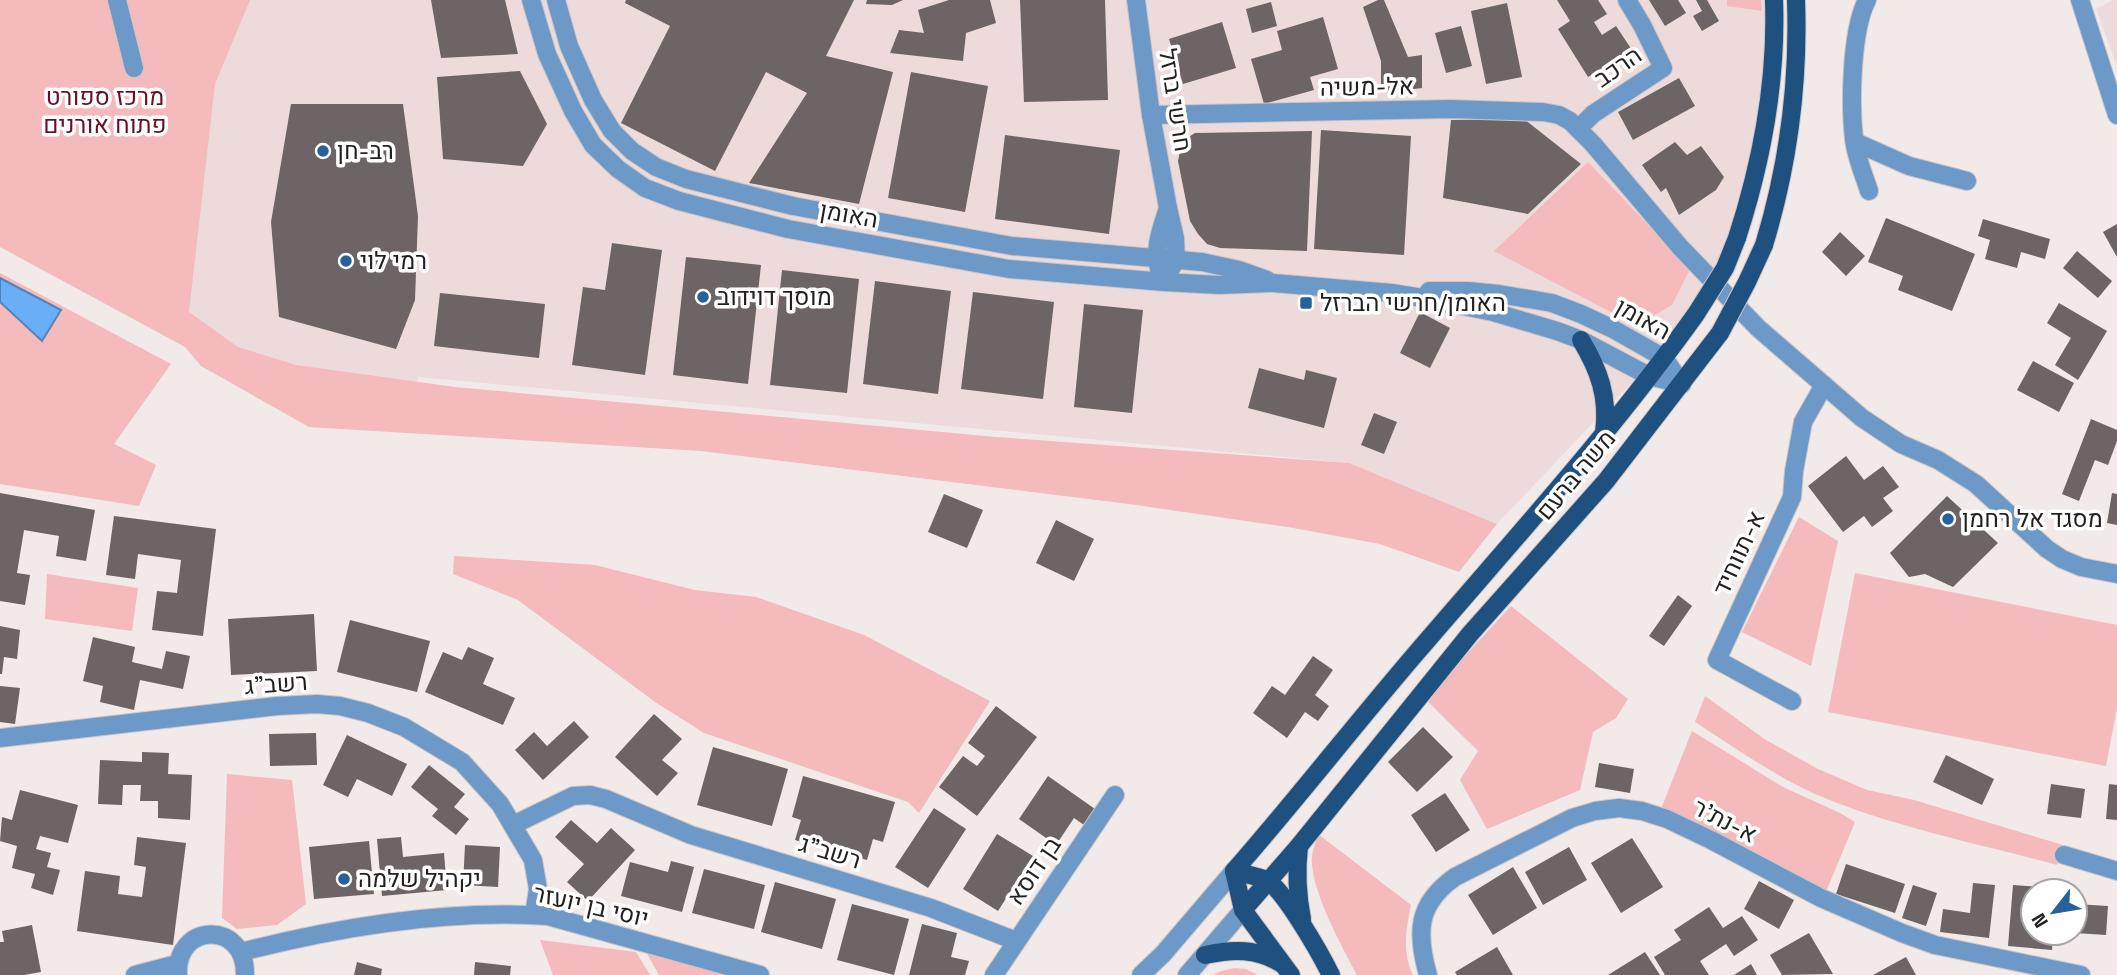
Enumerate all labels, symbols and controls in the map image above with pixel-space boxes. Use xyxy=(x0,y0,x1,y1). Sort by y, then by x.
street label: הרכב xyxy=(1588,39,1648,94)
street label: חרשי ברזל xyxy=(1152,46,1199,154)
street label: אל-משיה xyxy=(1320,70,1414,103)
park label: מרכז ספורט פתוח אורנים xyxy=(43,81,167,140)
place label: רב-חן xyxy=(337,135,394,166)
marker: רב-חן xyxy=(315,143,331,159)
street label: האומן xyxy=(817,194,881,235)
place label: רמי לוי xyxy=(360,245,427,276)
marker: רמי לוי xyxy=(338,253,354,269)
place label: מוסך דוידוב xyxy=(717,281,832,312)
place label: האומן/חרשי הברזל xyxy=(1320,287,1506,318)
marker: מוסך דוידוב xyxy=(695,289,711,305)
street label: האומן xyxy=(1610,291,1676,346)
marker: האומן/חרשי הברזל xyxy=(1298,295,1314,311)
street label: משה ברעם xyxy=(1529,423,1622,526)
place label: מסגד אל רחמן xyxy=(1962,503,2103,534)
street label: א-תווחיד xyxy=(1706,506,1772,600)
marker: מסגד אל רחמן xyxy=(1940,511,1956,527)
street label: רשב"ג xyxy=(243,666,308,701)
street label: א-נת'ר xyxy=(1688,791,1762,850)
street label: רשב"ג xyxy=(796,827,865,876)
street label: בן דוסא xyxy=(999,830,1068,911)
place label: יקהיל שלמה xyxy=(358,863,481,894)
marker: יקהיל שלמה xyxy=(336,871,352,887)
street label: יוסי בן יועזר xyxy=(531,877,652,934)
north arrow xyxy=(2019,877,2089,947)
text: N xyxy=(2026,909,2054,932)

